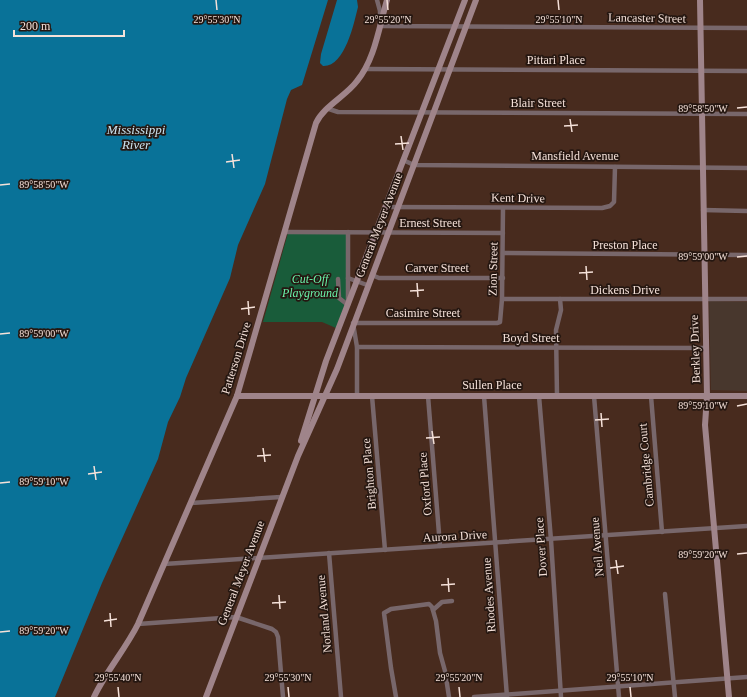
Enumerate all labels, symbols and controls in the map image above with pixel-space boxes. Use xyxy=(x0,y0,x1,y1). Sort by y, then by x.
street label: Lancaster Street xyxy=(608,10,687,26)
scale bar xyxy=(14,12,124,38)
text: 29°55'30"N xyxy=(193,14,241,25)
text: 29°55'20"N xyxy=(364,14,412,25)
text: 29°55'10"N xyxy=(535,14,583,25)
text: 200 m xyxy=(20,19,51,33)
street label: Pittari Place xyxy=(527,53,585,67)
street label: Blair Street xyxy=(511,96,566,110)
text: 89°58'50"W xyxy=(678,103,728,114)
water label: Mississippi River xyxy=(106,122,166,152)
street label: Mansfield Avenue xyxy=(531,149,619,163)
street label: General Meyer Avenue xyxy=(353,171,405,279)
text: 89°58'50"W xyxy=(19,179,69,190)
street label: Kent Drive xyxy=(491,191,545,205)
street label: Ernest Street xyxy=(399,216,461,230)
street label: Preston Place xyxy=(593,238,658,252)
street label: Zion Street xyxy=(486,241,500,296)
text: 89°59'00"W xyxy=(678,251,728,262)
street label: Carver Street xyxy=(405,261,469,275)
park label: Cut-Off Playground xyxy=(281,272,339,300)
street label: Dickens Drive xyxy=(590,283,660,297)
street label: Casimire Street xyxy=(386,306,461,320)
street label: Berkley Drive xyxy=(687,315,703,383)
street label: Patterson Drive xyxy=(218,320,254,396)
text: 89°59'00"W xyxy=(19,328,69,339)
street label: Boyd Street xyxy=(503,331,560,345)
street label: Sullen Place xyxy=(462,378,522,392)
text: 89°59'10"W xyxy=(678,400,728,411)
street label: Cambridge Court xyxy=(635,422,657,507)
street label: Brighton Place xyxy=(359,438,379,510)
street label: Oxford Place xyxy=(415,452,435,516)
text: 89°59'10"W xyxy=(19,476,69,487)
street label: Dover Place xyxy=(532,517,550,577)
street label: Neil Avenue xyxy=(587,517,607,577)
street label: General Meyer Avenue xyxy=(215,519,267,627)
street label: Aurora Drive xyxy=(423,527,487,545)
text: 89°59'20"W xyxy=(678,549,728,560)
street label: Rhodes Avenue xyxy=(479,557,499,633)
street label: Norland Avenue xyxy=(314,574,334,654)
text: 89°59'20"W xyxy=(19,625,69,636)
text: 29°55'40"N xyxy=(94,672,142,683)
text: 29°55'30"N xyxy=(264,672,312,683)
text: 29°55'20"N xyxy=(435,672,483,683)
text: 29°55'10"N xyxy=(606,672,654,683)

